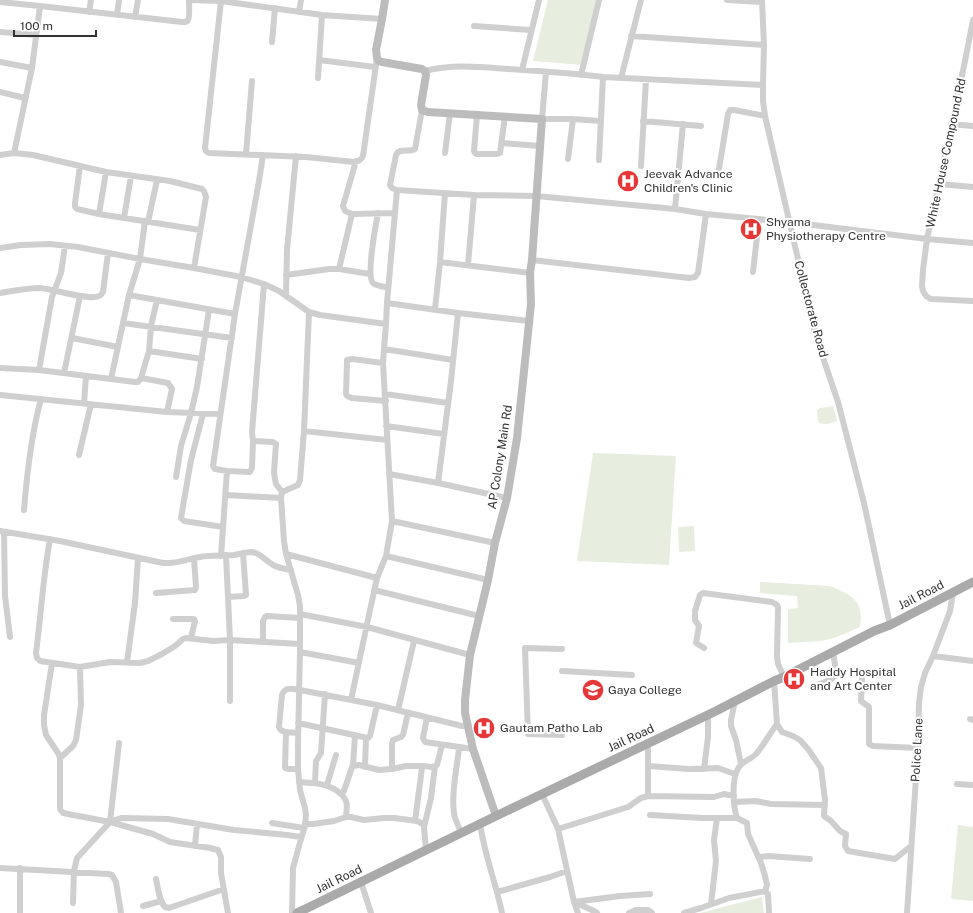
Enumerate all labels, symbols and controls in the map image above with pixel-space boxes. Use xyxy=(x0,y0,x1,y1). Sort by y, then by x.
scale bar xyxy=(14,12,96,38)
text: 100 m xyxy=(20,19,53,33)
street label: White House Compound Rd xyxy=(923,77,969,229)
place label: Jeevak Advance Children's Clinic xyxy=(644,167,733,195)
hospital icon: Jeevak Advance Children's Clinic xyxy=(615,168,641,194)
place label: Shyama Physiotherapy Centre xyxy=(766,215,886,243)
hospital icon: Shyama Physiotherapy Centre xyxy=(738,216,764,242)
street label: Collectorate Road xyxy=(791,259,831,359)
street label: AP Colony Main Rd xyxy=(485,404,515,510)
street label: Jail Road xyxy=(896,578,946,612)
place label: Haddy Hospital and Art Center xyxy=(810,665,897,693)
hospital icon: Haddy Hospital and Art Center xyxy=(781,666,807,692)
school or university icon: Gaya College xyxy=(580,677,606,703)
place label: Gaya College xyxy=(608,683,682,697)
hospital icon: Gautam Patho Lab xyxy=(471,715,497,741)
street label: Police Lane xyxy=(908,717,926,782)
place label: Gautam Patho Lab xyxy=(500,721,603,735)
street label: Jail Road xyxy=(606,721,656,755)
street label: Jail Road xyxy=(314,862,364,896)

